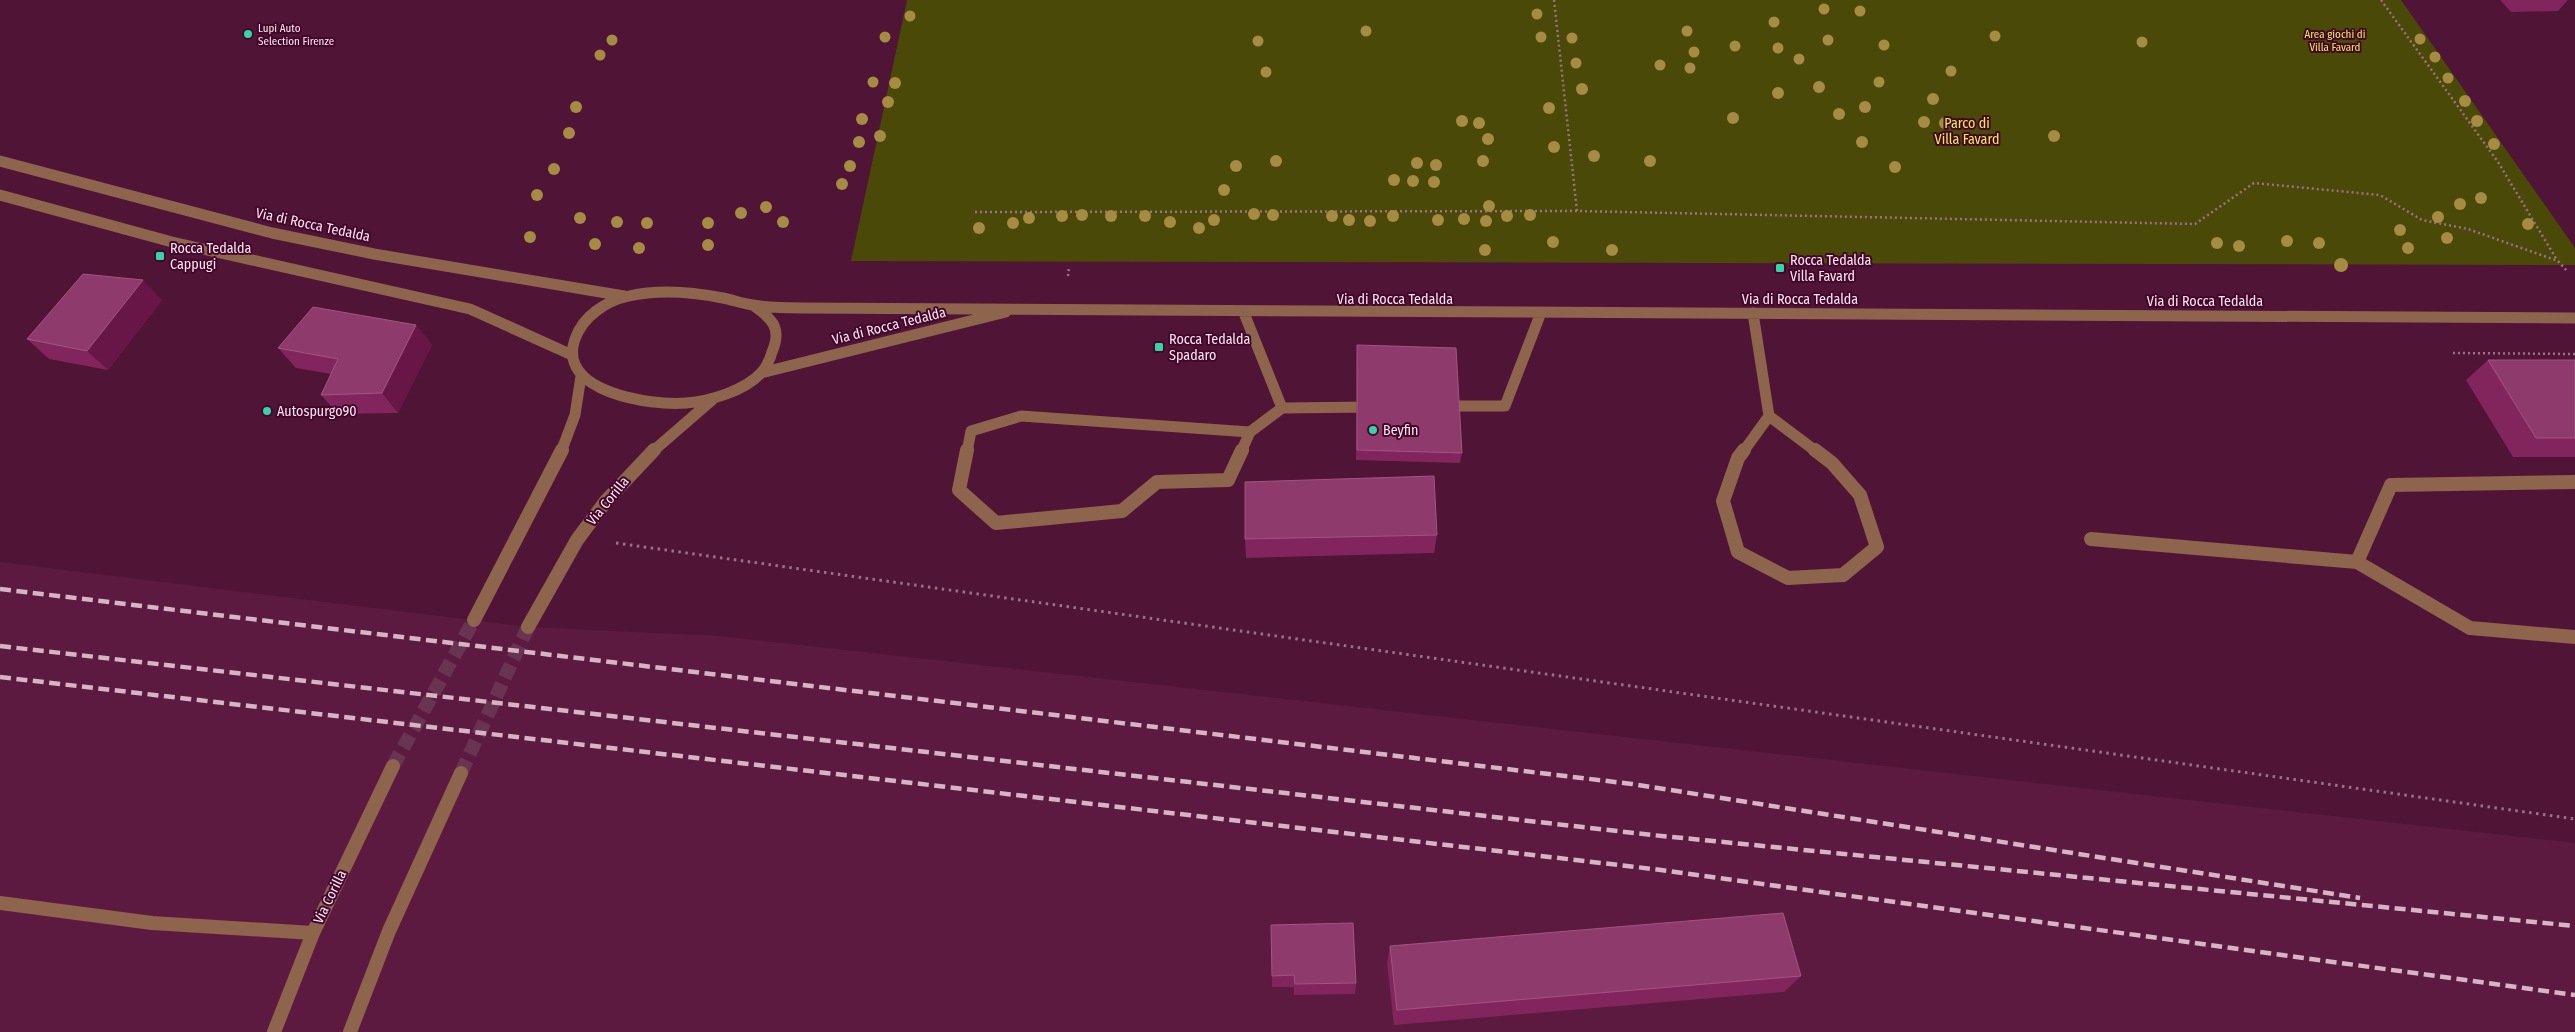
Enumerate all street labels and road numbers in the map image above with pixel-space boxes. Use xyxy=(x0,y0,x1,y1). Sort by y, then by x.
street label: Via di Rocca Tedalda xyxy=(254,205,372,245)
street label: Via di Rocca Tedalda xyxy=(1337,291,1453,308)
street label: Via di Rocca Tedalda xyxy=(1742,291,1858,308)
street label: Via di Rocca Tedalda xyxy=(2147,293,2263,310)
street label: Via di Rocca Tedalda xyxy=(830,304,948,348)
street label: Via Corilla xyxy=(583,473,633,529)
street label: Via Corilla xyxy=(310,867,350,927)

